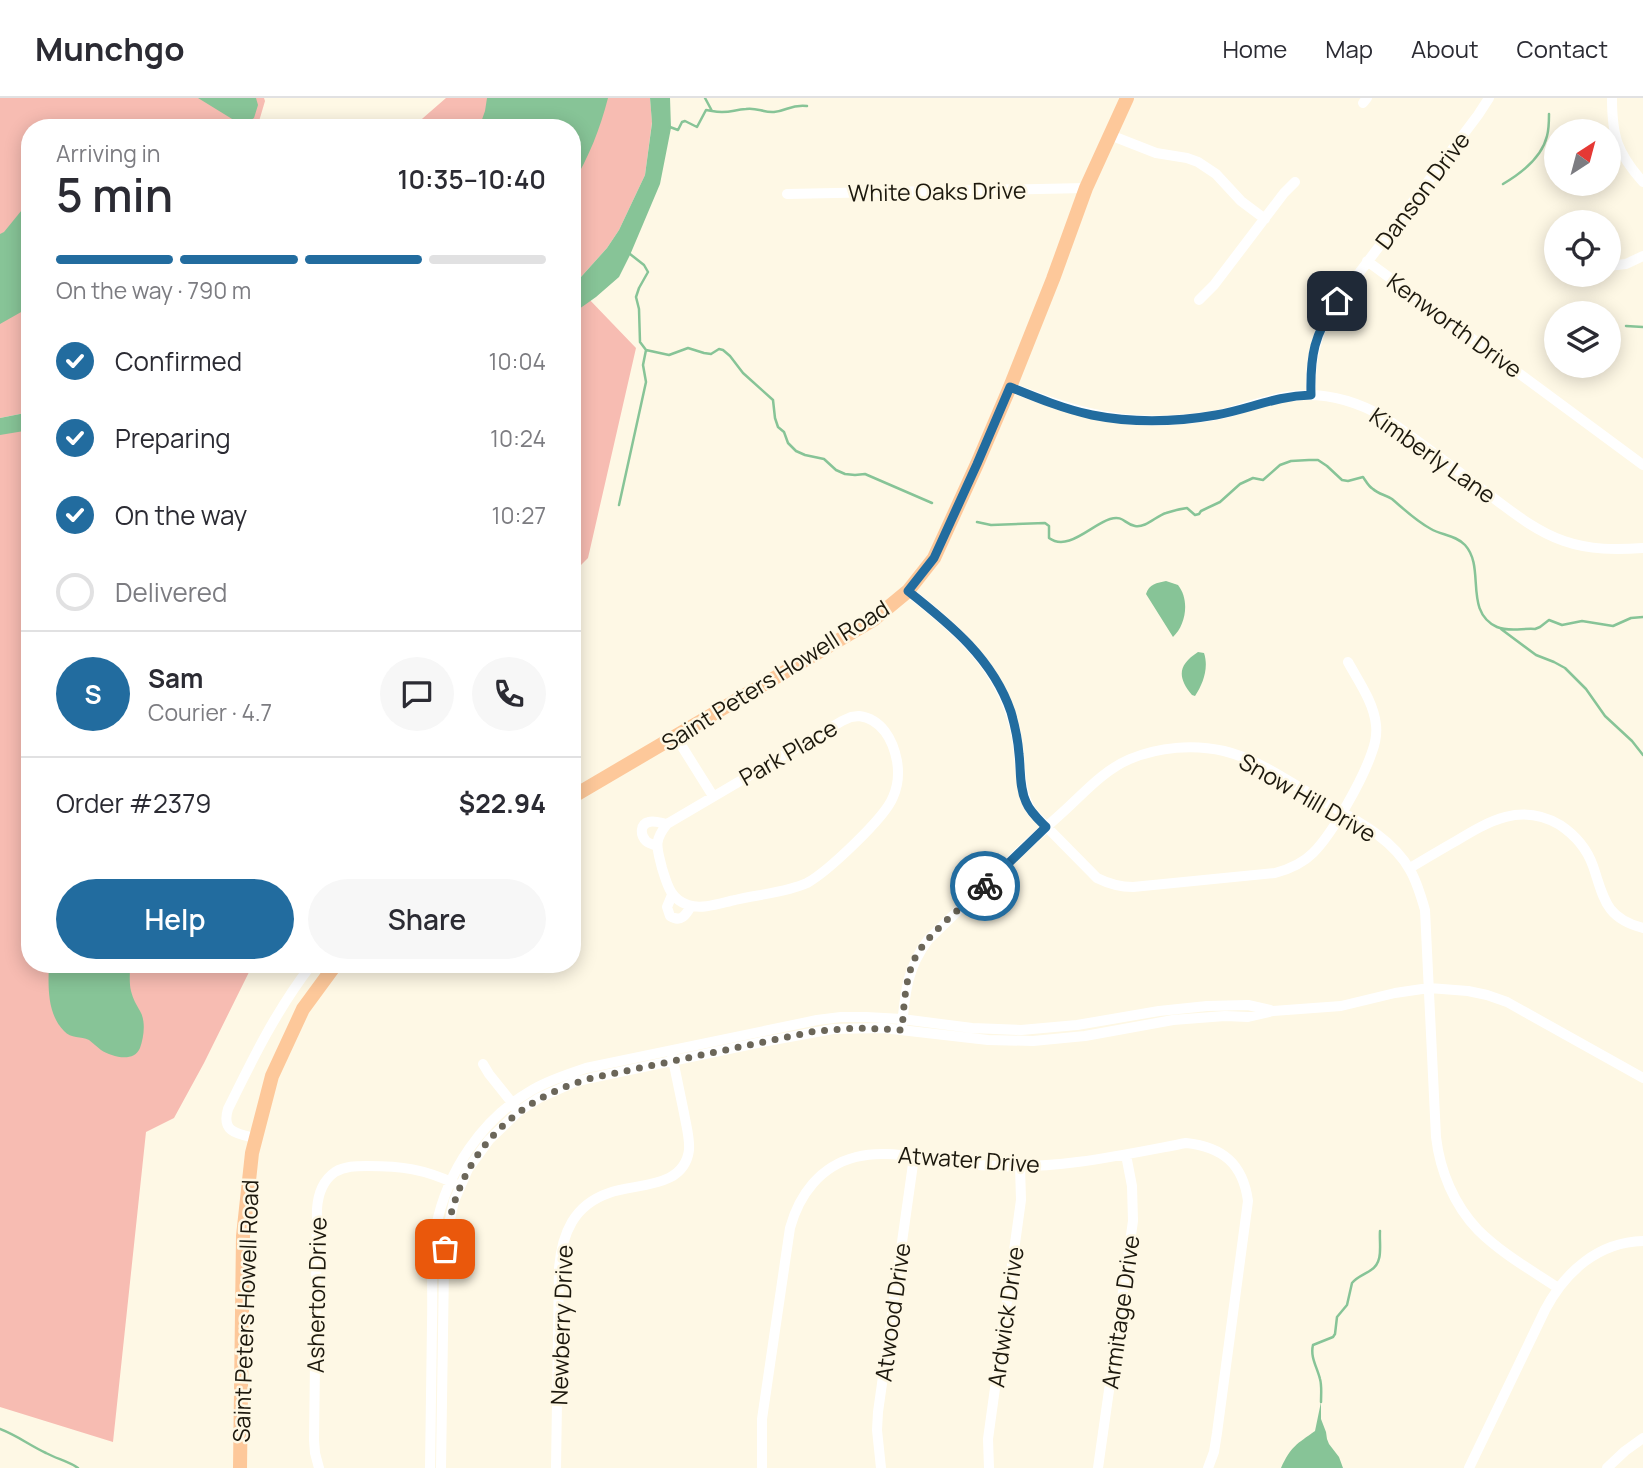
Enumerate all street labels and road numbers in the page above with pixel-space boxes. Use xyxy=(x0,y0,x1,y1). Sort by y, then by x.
street label: Danson Drive xyxy=(1367,125,1477,255)
street label: White Oaks Drive xyxy=(848,173,1026,209)
street label: Kenworth Drive xyxy=(1381,265,1529,385)
street label: Kimberly Lane xyxy=(1363,400,1503,510)
street label: Saint Peters Howell Road xyxy=(655,592,895,758)
street label: Park Place xyxy=(733,711,843,793)
street label: Snow Hill Drive xyxy=(1234,745,1382,849)
street label: Atwater Drive xyxy=(897,1138,1041,1180)
street label: Saint Peters Howell Road xyxy=(224,1179,266,1443)
street label: Asherton Drive xyxy=(299,1217,333,1373)
street label: Armitage Drive xyxy=(1093,1233,1147,1391)
street label: Atwood Drive xyxy=(866,1241,918,1383)
street label: Newberry Drive xyxy=(542,1244,580,1406)
street label: Ardwick Drive xyxy=(979,1245,1031,1389)

